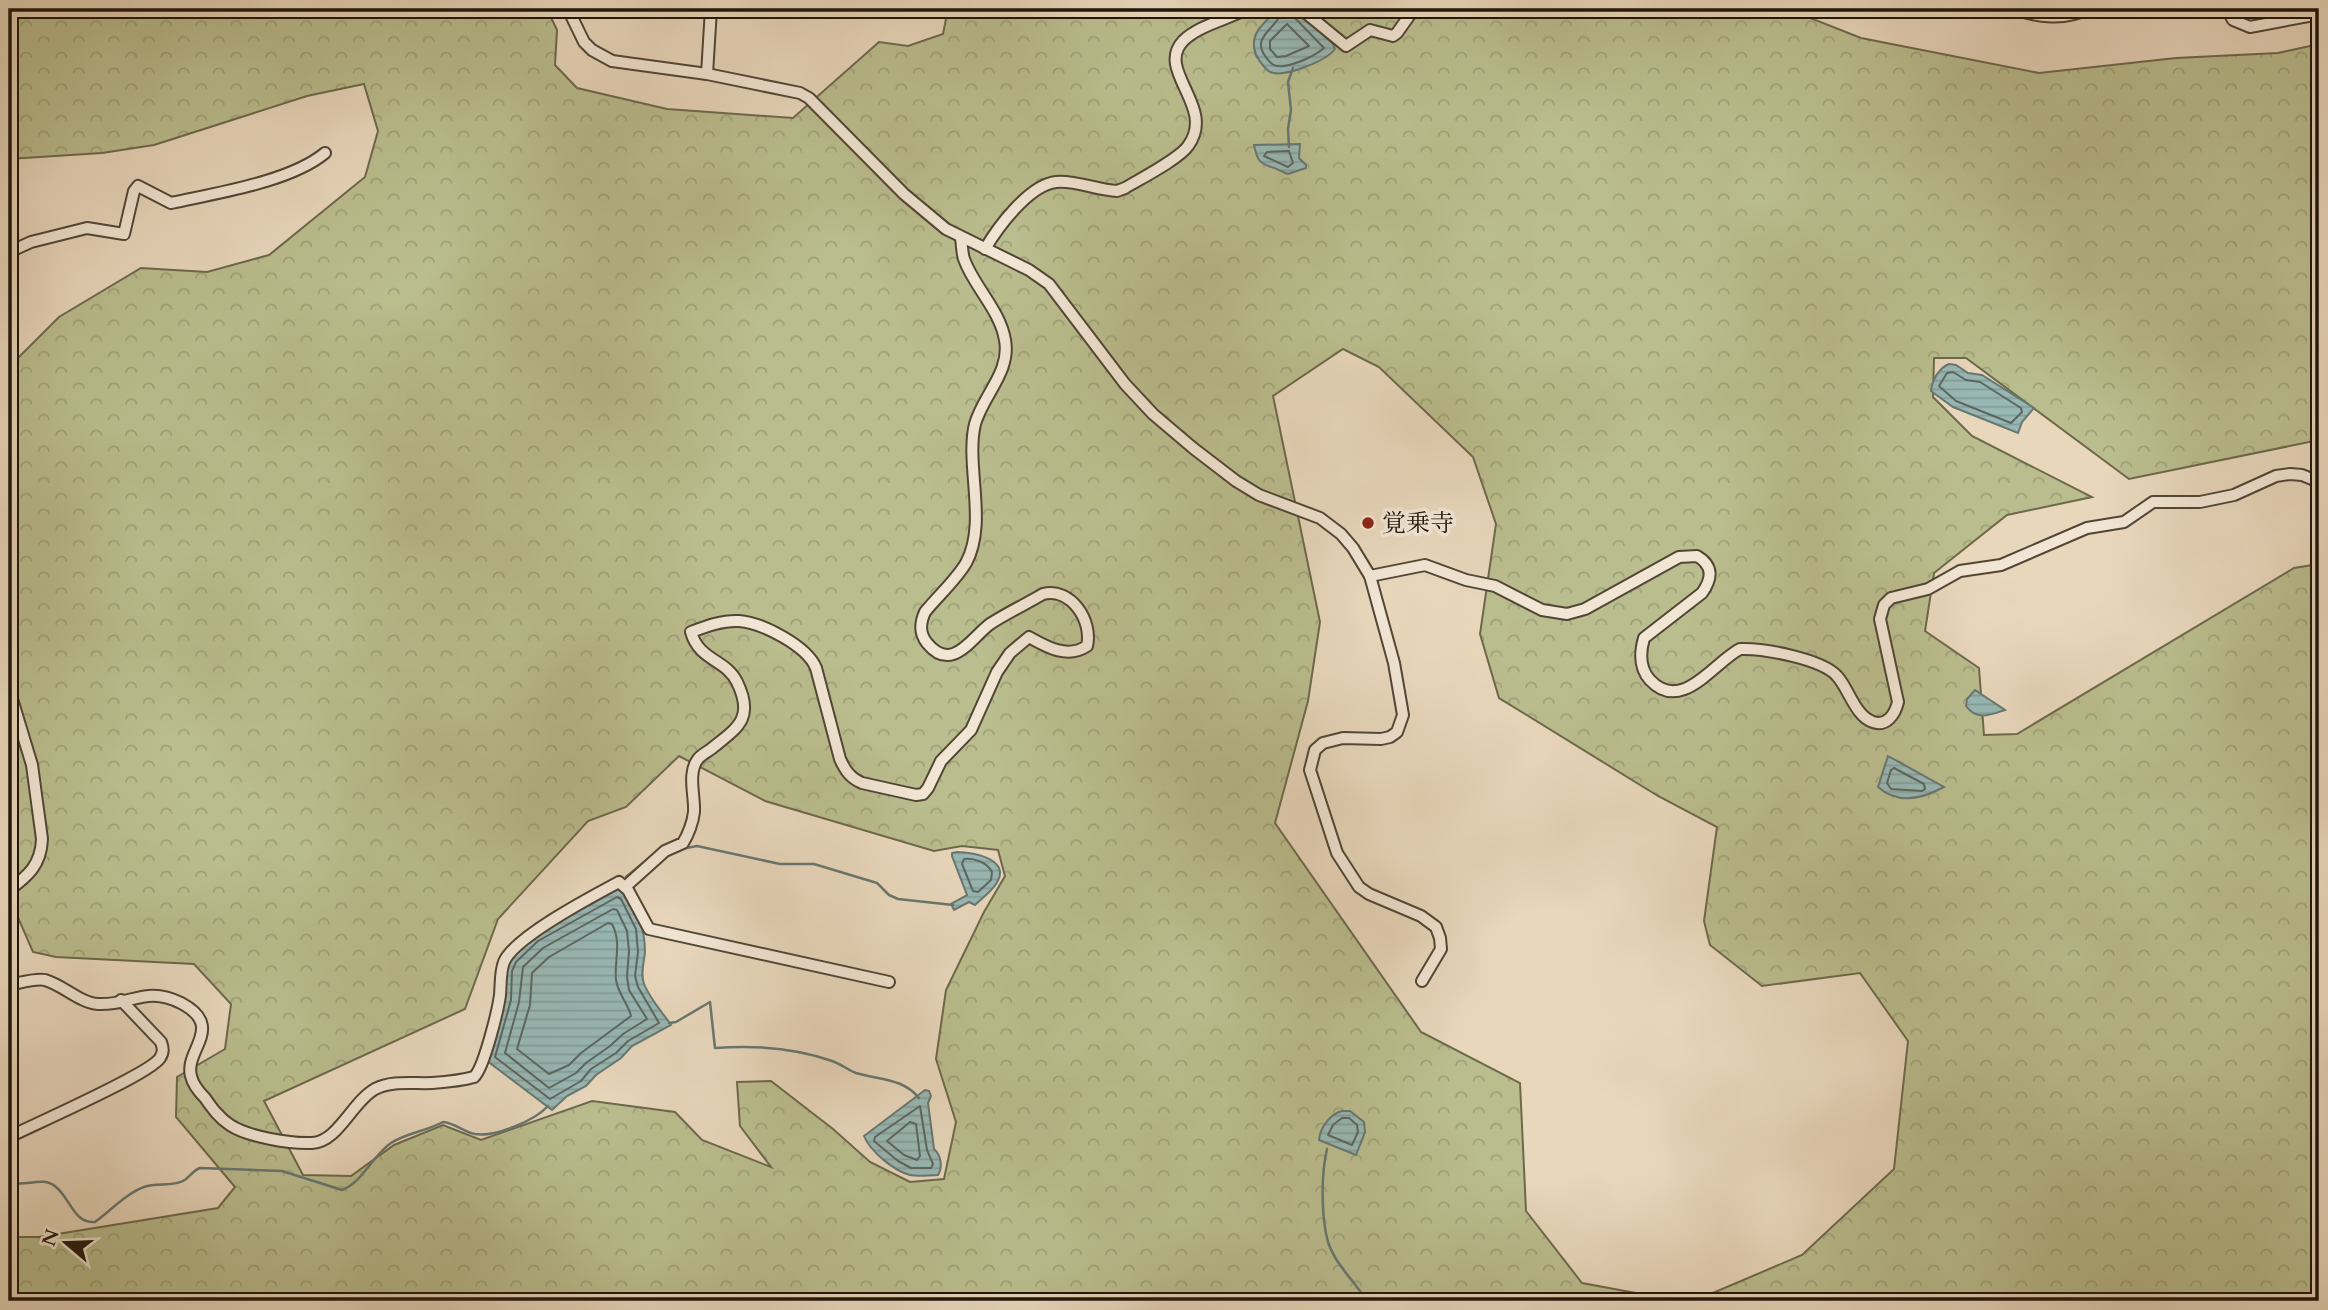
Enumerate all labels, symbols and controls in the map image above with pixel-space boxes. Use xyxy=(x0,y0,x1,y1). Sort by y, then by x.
place label: 覚乗寺 xyxy=(1382,507,1454,540)
marker: 覚乗寺 xyxy=(1360,515,1376,531)
north arrow xyxy=(32,1208,102,1278)
text: N xyxy=(36,1225,66,1250)

